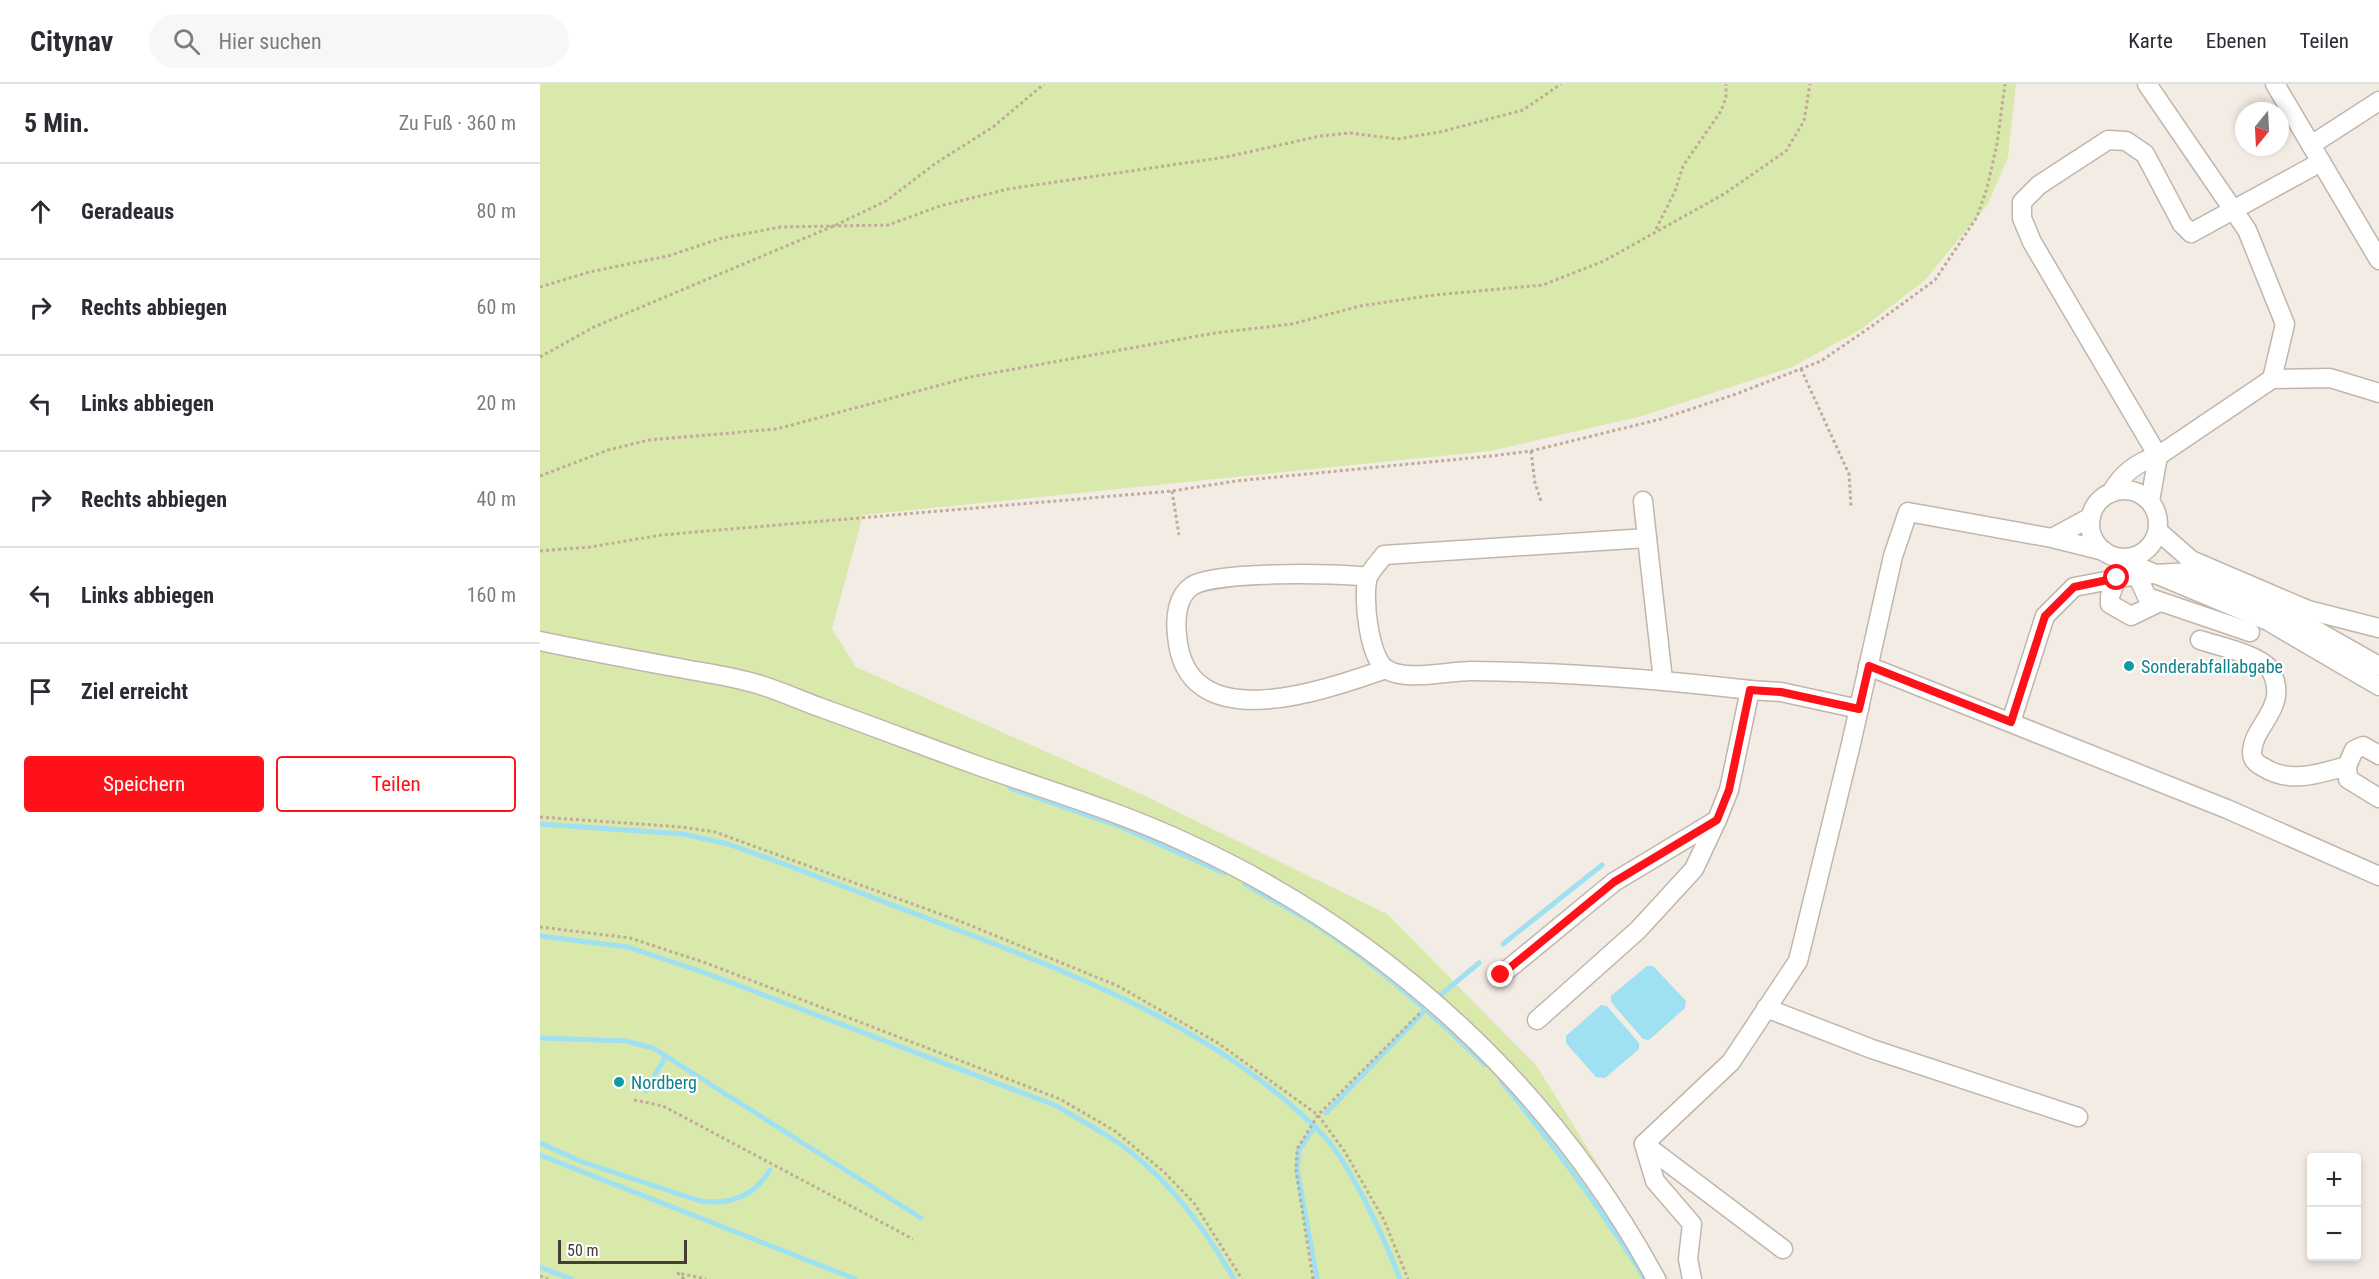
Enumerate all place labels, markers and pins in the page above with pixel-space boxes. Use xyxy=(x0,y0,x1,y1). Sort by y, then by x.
place label: Sonderabfallabgabe xyxy=(2141,656,2283,677)
marker: Sonderabfallabgabe xyxy=(2122,659,2136,673)
place label: Nordberg xyxy=(631,1072,697,1093)
marker: Nordberg xyxy=(612,1075,626,1089)

